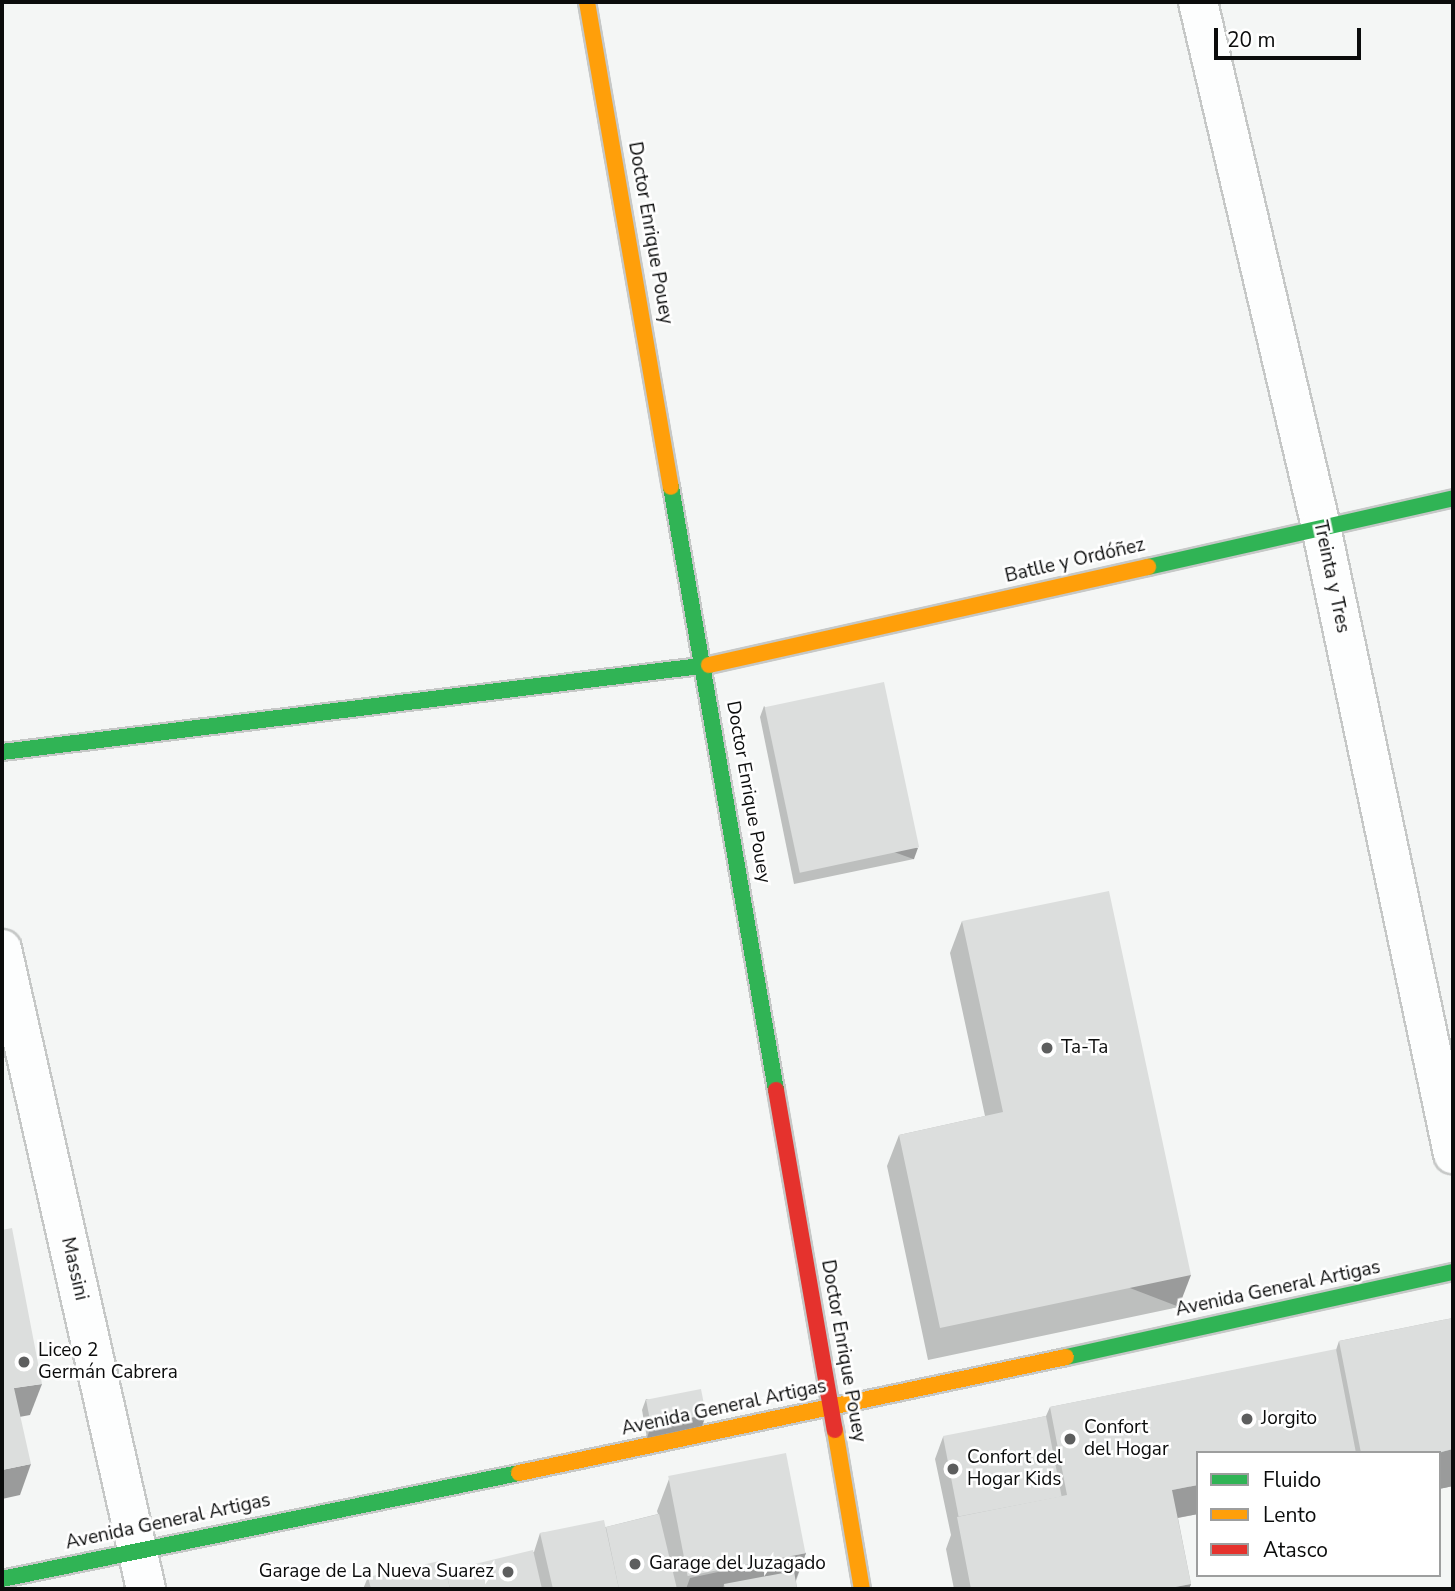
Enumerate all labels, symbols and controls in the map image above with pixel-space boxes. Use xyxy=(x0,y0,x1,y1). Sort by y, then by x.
scale bar xyxy=(1217,14,1364,58)
text: 20 m xyxy=(1227,26,1276,54)
street label: Doctor Enrique Pouey xyxy=(623,140,677,326)
street label: Treinta y Tres xyxy=(1308,519,1354,635)
street label: Batlle y Ordóñez xyxy=(1003,534,1147,588)
street label: Doctor Enrique Pouey xyxy=(721,699,775,885)
place label: Ta-Ta xyxy=(1061,1037,1108,1059)
marker: Ta-Ta xyxy=(1039,1040,1055,1056)
street label: Massini xyxy=(56,1235,92,1303)
street label: Avenida General Artigas xyxy=(1173,1256,1383,1322)
street label: Doctor Enrique Pouey xyxy=(816,1258,870,1444)
place label: Liceo 2 Germán Cabrera xyxy=(38,1340,178,1384)
marker: Liceo 2 Germán Cabrera xyxy=(16,1354,32,1370)
street label: Avenida General Artigas xyxy=(619,1375,829,1441)
place label: Jorgito xyxy=(1261,1408,1317,1430)
marker: Jorgito xyxy=(1239,1411,1255,1427)
place label: Confort del Hogar xyxy=(1084,1417,1169,1461)
marker: Confort del Hogar xyxy=(1062,1431,1078,1447)
place label: Confort del Hogar Kids xyxy=(967,1447,1063,1491)
legend xyxy=(1196,1451,1441,1577)
marker: Confort del Hogar Kids xyxy=(945,1461,961,1477)
text: Fluido xyxy=(1263,1466,1321,1494)
street label: Avenida General Artigas xyxy=(63,1489,273,1555)
text: Lento xyxy=(1263,1501,1316,1529)
text: Atasco xyxy=(1263,1536,1328,1564)
place label: Garage del Juzagado xyxy=(649,1553,826,1575)
marker: Garage del Juzagado xyxy=(627,1556,643,1572)
place label: Garage de La Nueva Suarez xyxy=(259,1561,494,1583)
marker: Garage de La Nueva Suarez xyxy=(500,1564,516,1580)

